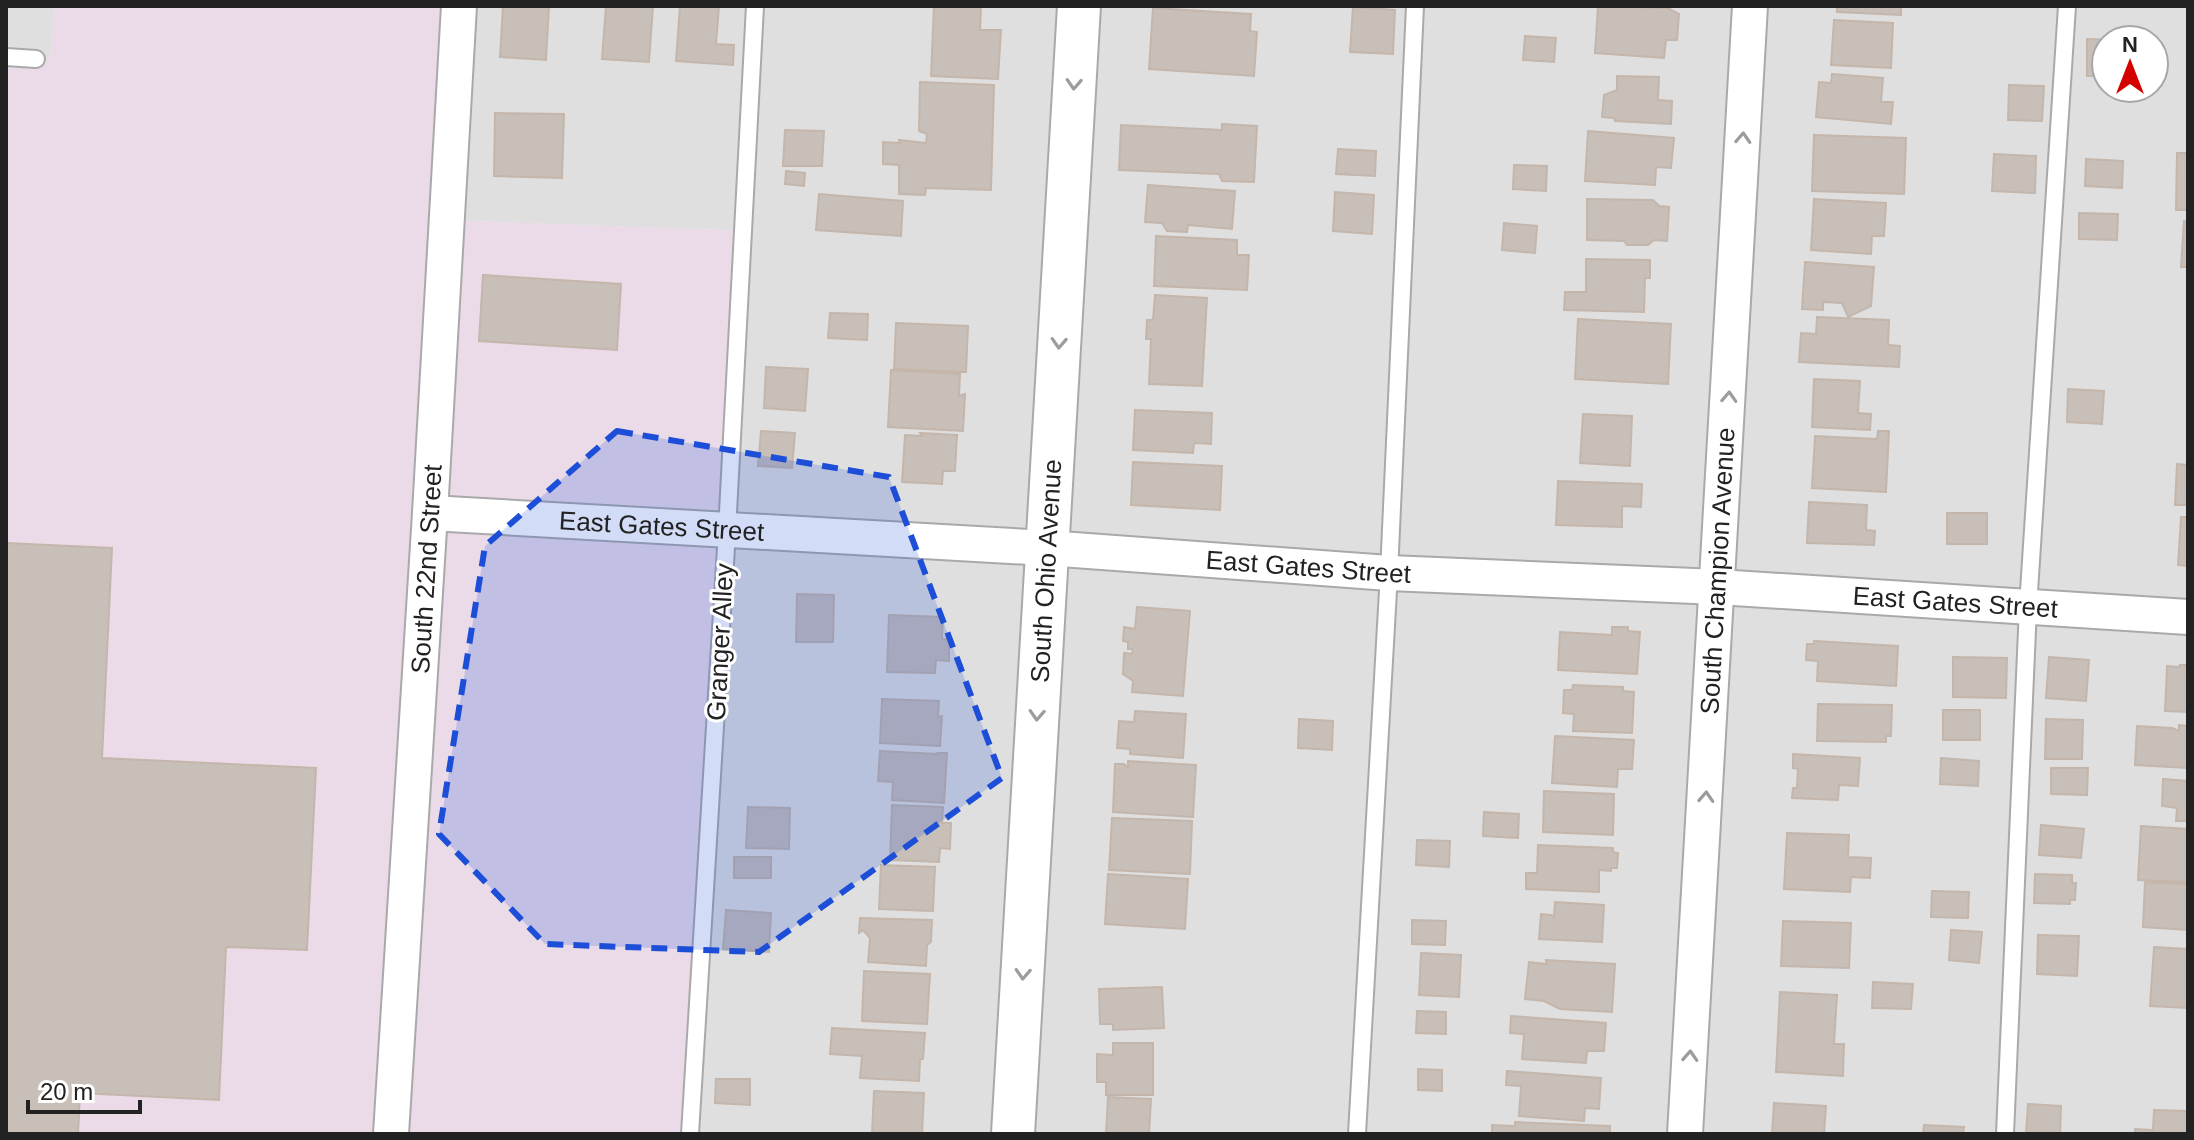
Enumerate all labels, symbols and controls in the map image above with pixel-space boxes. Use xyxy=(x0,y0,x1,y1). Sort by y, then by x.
north arrow xyxy=(2090,24,2170,104)
text: N xyxy=(2122,32,2138,57)
one-way arrow xyxy=(1066,78,1083,91)
one-way arrow xyxy=(1734,131,1751,144)
one-way arrow xyxy=(1051,337,1068,350)
one-way arrow xyxy=(1720,390,1737,403)
street label: South Champion Avenue xyxy=(1694,427,1741,715)
street label: South Ohio Avenue xyxy=(1024,458,1067,684)
street label: South 22nd Street xyxy=(405,463,448,675)
street label: East Gates Street xyxy=(558,505,766,547)
street label: East Gates Street xyxy=(1205,545,1412,589)
street label: Granger Alley xyxy=(701,563,739,721)
street label: East Gates Street xyxy=(1852,581,2059,624)
one-way arrow xyxy=(1029,709,1046,722)
one-way arrow xyxy=(1697,790,1714,803)
one-way arrow xyxy=(1014,968,1031,981)
one-way arrow xyxy=(1681,1049,1698,1062)
scale bar xyxy=(28,1064,140,1114)
text: 20 m xyxy=(40,1078,93,1105)

